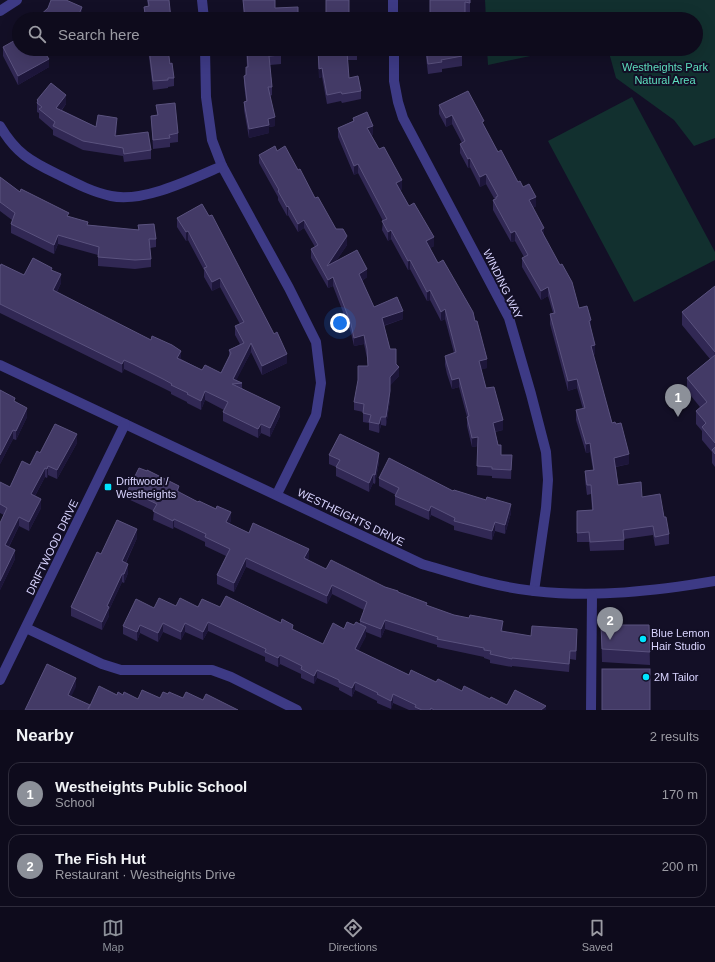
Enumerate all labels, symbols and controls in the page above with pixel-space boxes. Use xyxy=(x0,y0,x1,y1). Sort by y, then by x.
search box xyxy=(12,12,703,56)
icon: search xyxy=(26,23,48,45)
text: Search here xyxy=(58,26,140,43)
park label: Westheights Park Natural Area xyxy=(622,61,708,86)
street label: WINDING WAY xyxy=(481,247,525,321)
your location xyxy=(330,313,350,333)
pin: 1 xyxy=(665,384,691,417)
place label: Driftwood / Westheights xyxy=(116,475,177,500)
marker: Driftwood / Westheights xyxy=(103,482,113,492)
street label: WESTHEIGHTS DRIVE xyxy=(296,486,406,548)
street label: DRIFTWOOD DRIVE xyxy=(24,497,80,597)
pin: 2 xyxy=(597,607,623,640)
place label: Blue Lemon Hair Studio xyxy=(651,627,710,652)
marker: Blue Lemon Hair Studio xyxy=(638,634,648,644)
place label: 2M Tailor xyxy=(654,671,699,683)
marker: 2M Tailor xyxy=(641,672,651,682)
text: Nearby xyxy=(16,726,74,745)
text: 2 results xyxy=(650,729,699,744)
text: Westheights Public School xyxy=(55,778,247,795)
text: 1 xyxy=(26,787,34,802)
text: 170 m xyxy=(662,787,698,802)
text: School xyxy=(55,795,95,810)
text: The Fish Hut xyxy=(55,850,146,867)
text: 2 xyxy=(26,859,34,874)
text: 200 m xyxy=(662,859,698,874)
text: Restaurant · Westheights Drive xyxy=(55,867,235,882)
tab: Map xyxy=(102,917,124,953)
tab: Directions xyxy=(328,917,377,953)
tab: Saved xyxy=(582,917,613,953)

